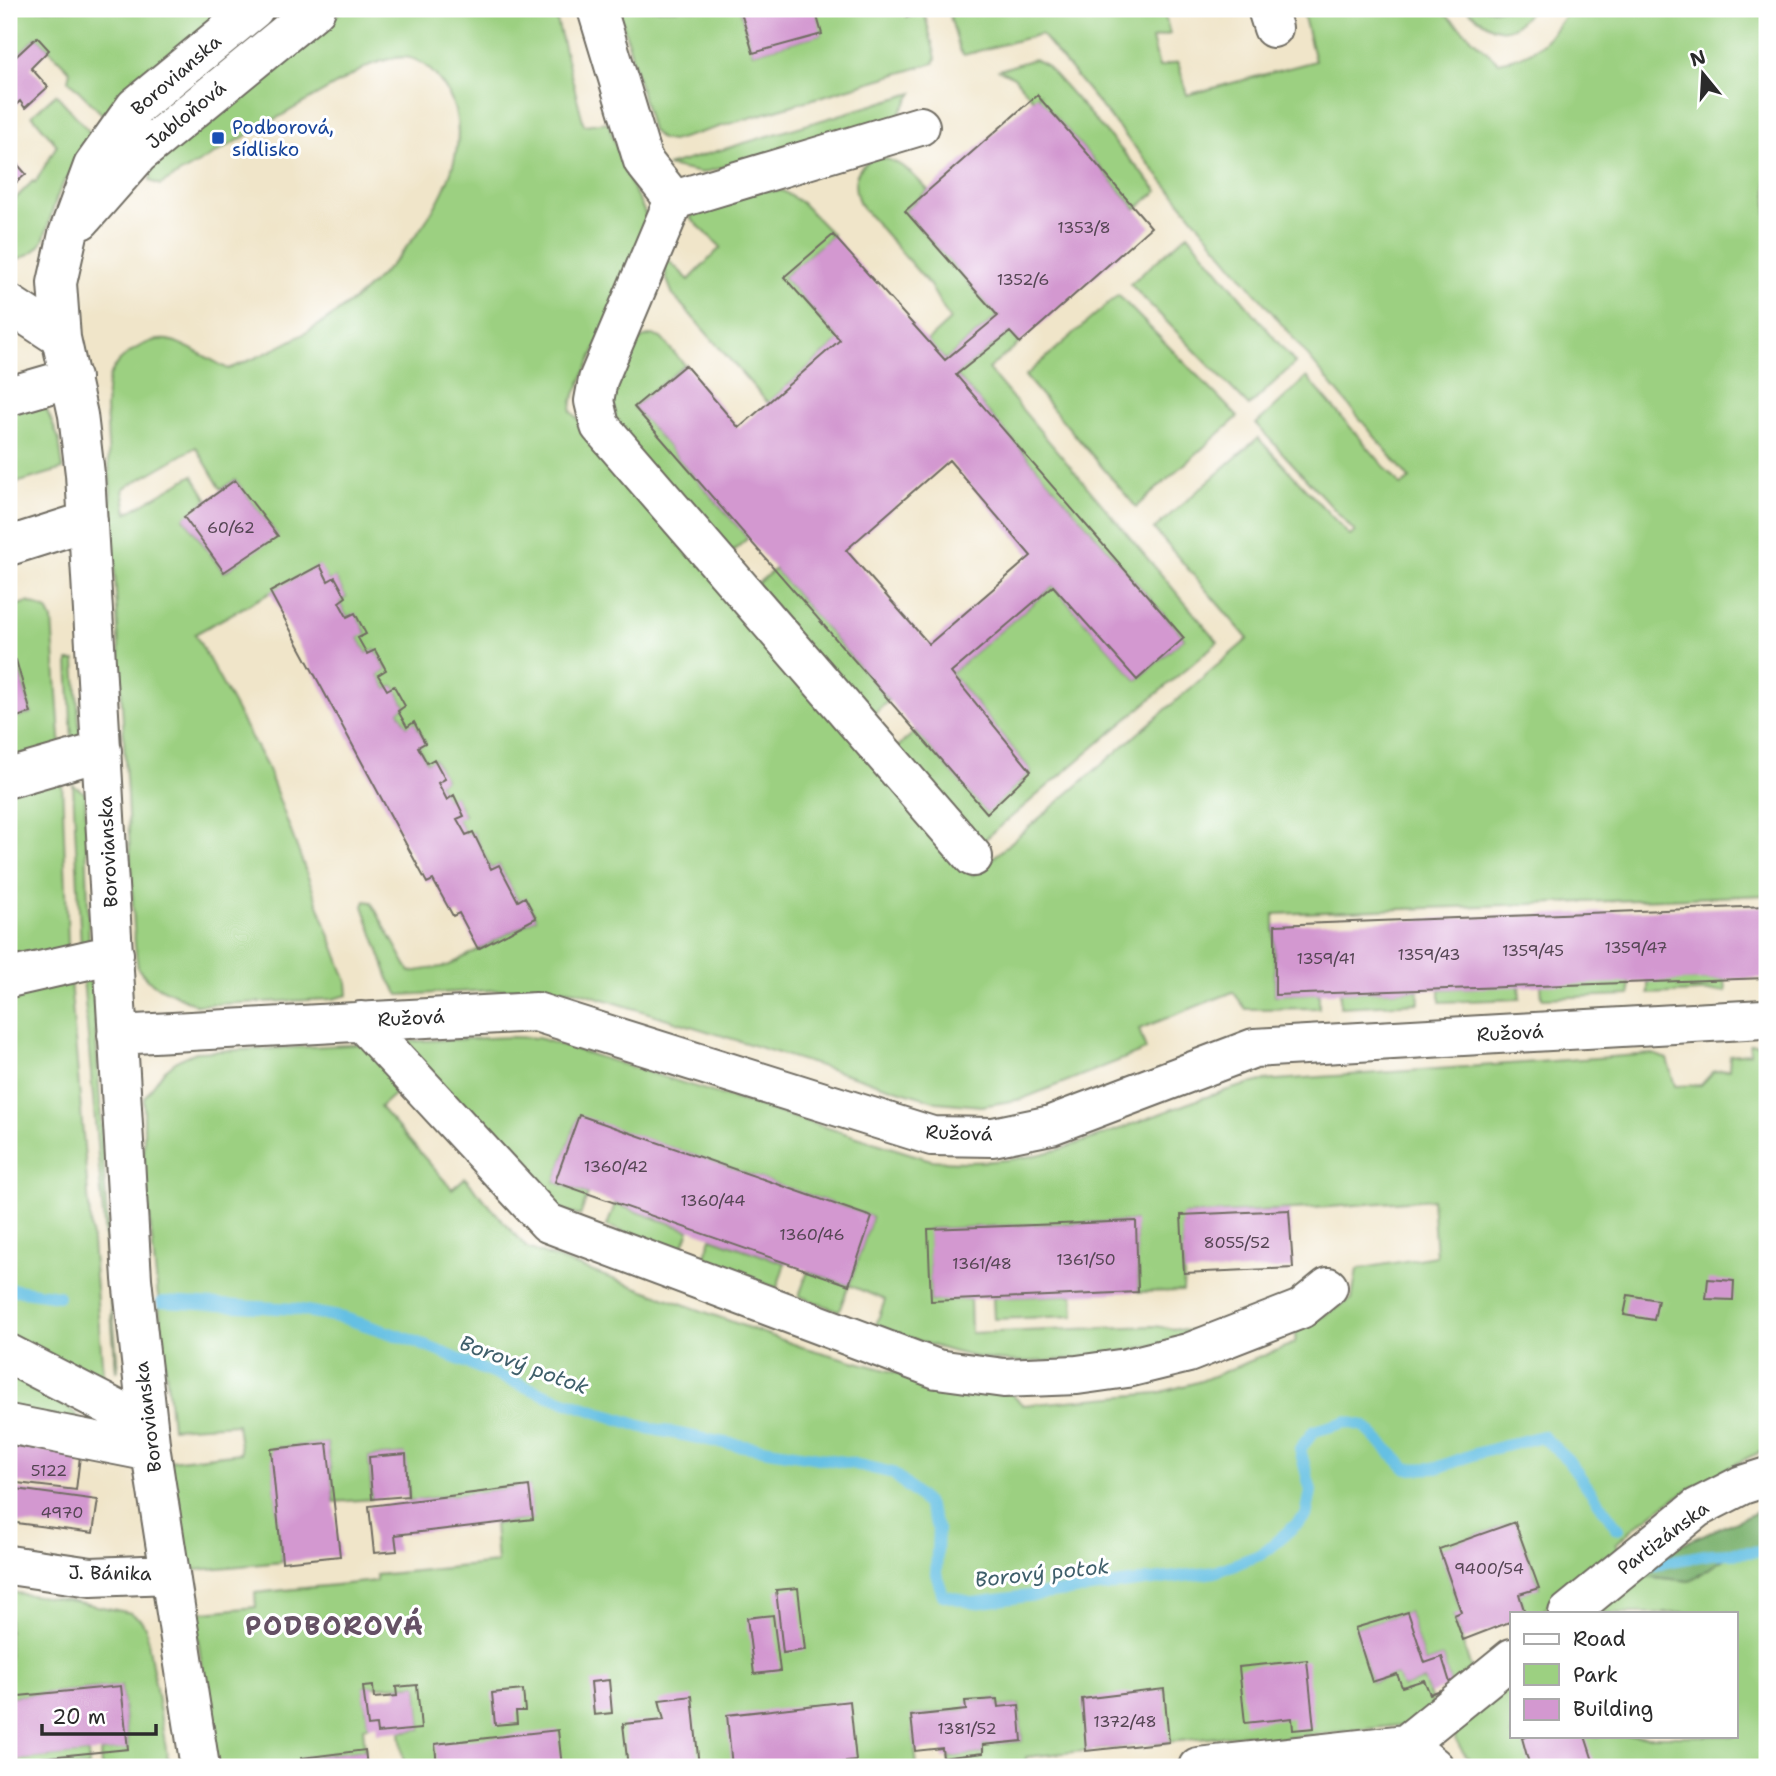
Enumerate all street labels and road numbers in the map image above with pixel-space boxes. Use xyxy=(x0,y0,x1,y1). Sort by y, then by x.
street label: Borovianska xyxy=(126,29,226,121)
street label: Jabloňová xyxy=(141,75,231,155)
street label: Borovianska xyxy=(93,796,123,908)
street label: Ružová xyxy=(377,1004,445,1032)
street label: Ružová xyxy=(1476,1019,1544,1047)
street label: Ružová xyxy=(925,1119,993,1147)
street label: Borovianska xyxy=(129,1360,167,1474)
street label: Partizánska xyxy=(1612,1495,1714,1581)
street label: J. Bánika xyxy=(68,1560,152,1586)

